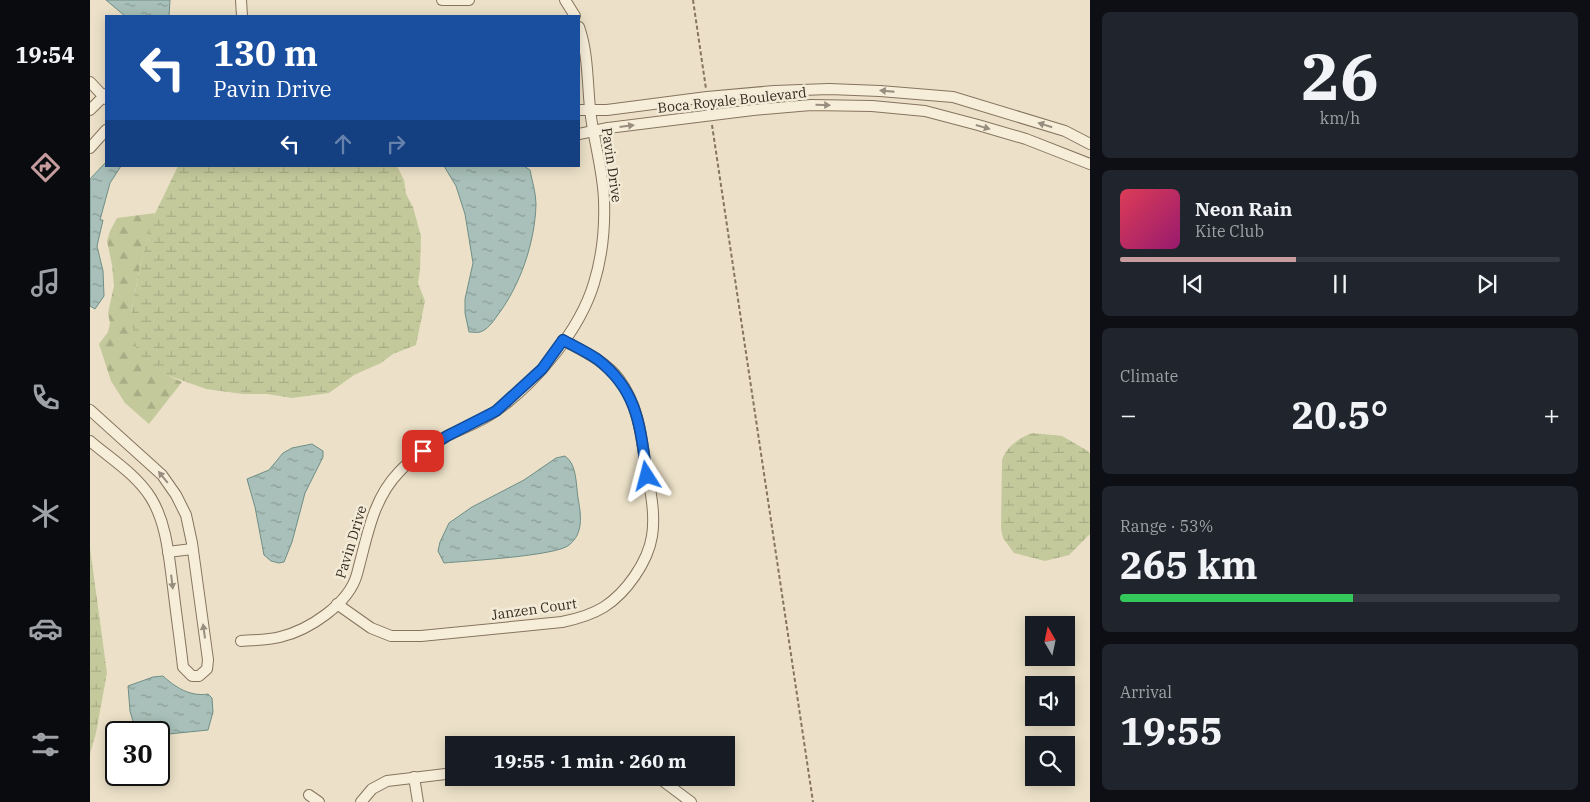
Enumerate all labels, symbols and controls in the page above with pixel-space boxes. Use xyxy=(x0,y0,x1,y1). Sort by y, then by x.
text: 130 m xyxy=(213,30,318,76)
text: 26 xyxy=(1301,33,1379,118)
icon: left xyxy=(130,35,195,100)
text: 19:54 xyxy=(15,40,75,69)
text: Pavin Drive xyxy=(213,74,332,103)
street label: Boca Royale Boulevard xyxy=(657,83,808,117)
one-way arrow xyxy=(879,87,895,95)
one-way arrow xyxy=(815,102,831,110)
text: km/h xyxy=(1320,108,1360,128)
one-way arrow xyxy=(1037,121,1052,129)
one-way arrow xyxy=(619,122,635,130)
one-way arrow xyxy=(976,123,991,131)
street label: Pavin Drive xyxy=(598,126,626,204)
icon: left xyxy=(276,130,304,158)
icon: ahead xyxy=(329,130,357,158)
icon: right xyxy=(382,130,410,158)
icon: directions xyxy=(28,150,63,185)
text: Neon Rain xyxy=(1195,197,1292,221)
text: Kite Club xyxy=(1195,221,1264,241)
icon: music xyxy=(28,265,63,300)
icon: previous xyxy=(1179,270,1207,298)
icon: pause xyxy=(1326,270,1354,298)
icon: next xyxy=(1473,270,1501,298)
text: Climate xyxy=(1120,366,1178,386)
icon: phone xyxy=(28,380,63,415)
text: 20.5° xyxy=(1292,390,1388,439)
text: − xyxy=(1120,396,1137,433)
text: + xyxy=(1543,396,1560,433)
pin xyxy=(402,430,444,472)
icon: arrive xyxy=(409,437,437,465)
position arrow xyxy=(620,449,672,501)
one-way arrow xyxy=(157,470,168,483)
icon: climate xyxy=(28,496,63,531)
street label: Pavin Drive xyxy=(331,503,371,581)
text: Range · 53% xyxy=(1120,516,1213,536)
text: 265 km xyxy=(1120,540,1258,589)
one-way arrow xyxy=(168,574,176,590)
street label: Janzen Court xyxy=(490,594,578,624)
icon: car xyxy=(28,611,63,646)
north arrow xyxy=(1025,616,1075,666)
map controls xyxy=(1025,616,1075,786)
one-way arrow xyxy=(200,623,208,639)
button: sound xyxy=(1025,676,1075,726)
text: Arrival xyxy=(1120,682,1172,702)
text: 19:55 xyxy=(1120,706,1223,755)
speed limit sign: 30 xyxy=(105,721,170,786)
icon: filters xyxy=(28,727,63,762)
button: search xyxy=(1025,736,1075,786)
text: 19:55 · 1 min · 260 m xyxy=(494,749,686,773)

